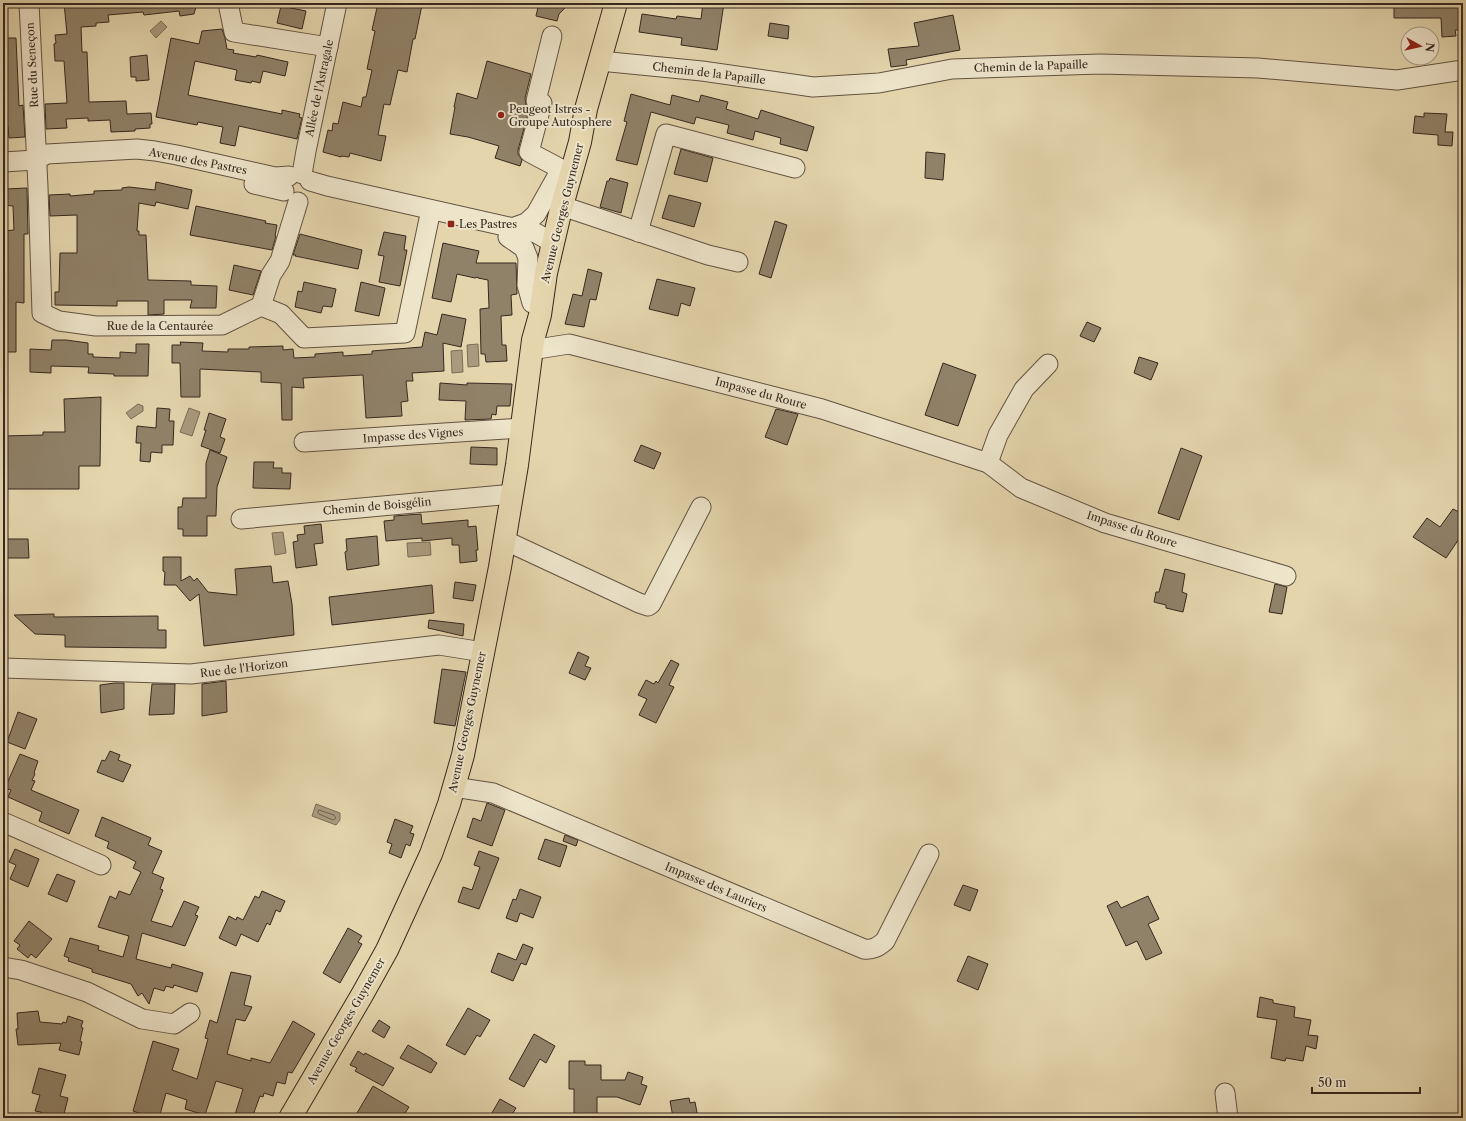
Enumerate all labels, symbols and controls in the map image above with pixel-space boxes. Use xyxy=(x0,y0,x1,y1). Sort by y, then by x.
street label: Rue du Seneçon xyxy=(23,22,41,108)
north arrow xyxy=(1400,26,1440,66)
street label: Allée de l'Astragale xyxy=(302,38,336,139)
text: N xyxy=(1422,42,1437,54)
street label: Chemin de la Papaille xyxy=(974,57,1088,75)
street label: Chemin de la Papaille xyxy=(652,59,766,87)
place label: Peugeot Istres - Groupe Autosphere xyxy=(509,102,612,129)
marker: Peugeot Istres - Groupe Autosphere xyxy=(496,110,506,120)
street label: Avenue Georges Guynemer xyxy=(538,141,586,285)
street label: Avenue des Pastres xyxy=(147,144,248,177)
place label: Les Pastres xyxy=(459,217,517,231)
marker: Les Pastres xyxy=(446,219,456,229)
street label: Rue de la Centaurée xyxy=(107,319,213,333)
street label: Impasse du Roure xyxy=(714,374,808,412)
street label: Impasse des Vignes xyxy=(362,424,464,445)
street label: Chemin de Boisgélin xyxy=(322,494,432,518)
street label: Impasse du Roure xyxy=(1085,508,1179,550)
street label: Avenue Georges Guynemer xyxy=(445,650,489,795)
street label: Rue de l'Horizon xyxy=(199,656,289,680)
street label: Impasse des Lauriers xyxy=(663,859,769,915)
street label: Avenue Georges Guynemer xyxy=(304,955,388,1088)
scale bar xyxy=(1312,1069,1420,1095)
text: 50 m xyxy=(1318,1075,1347,1090)

